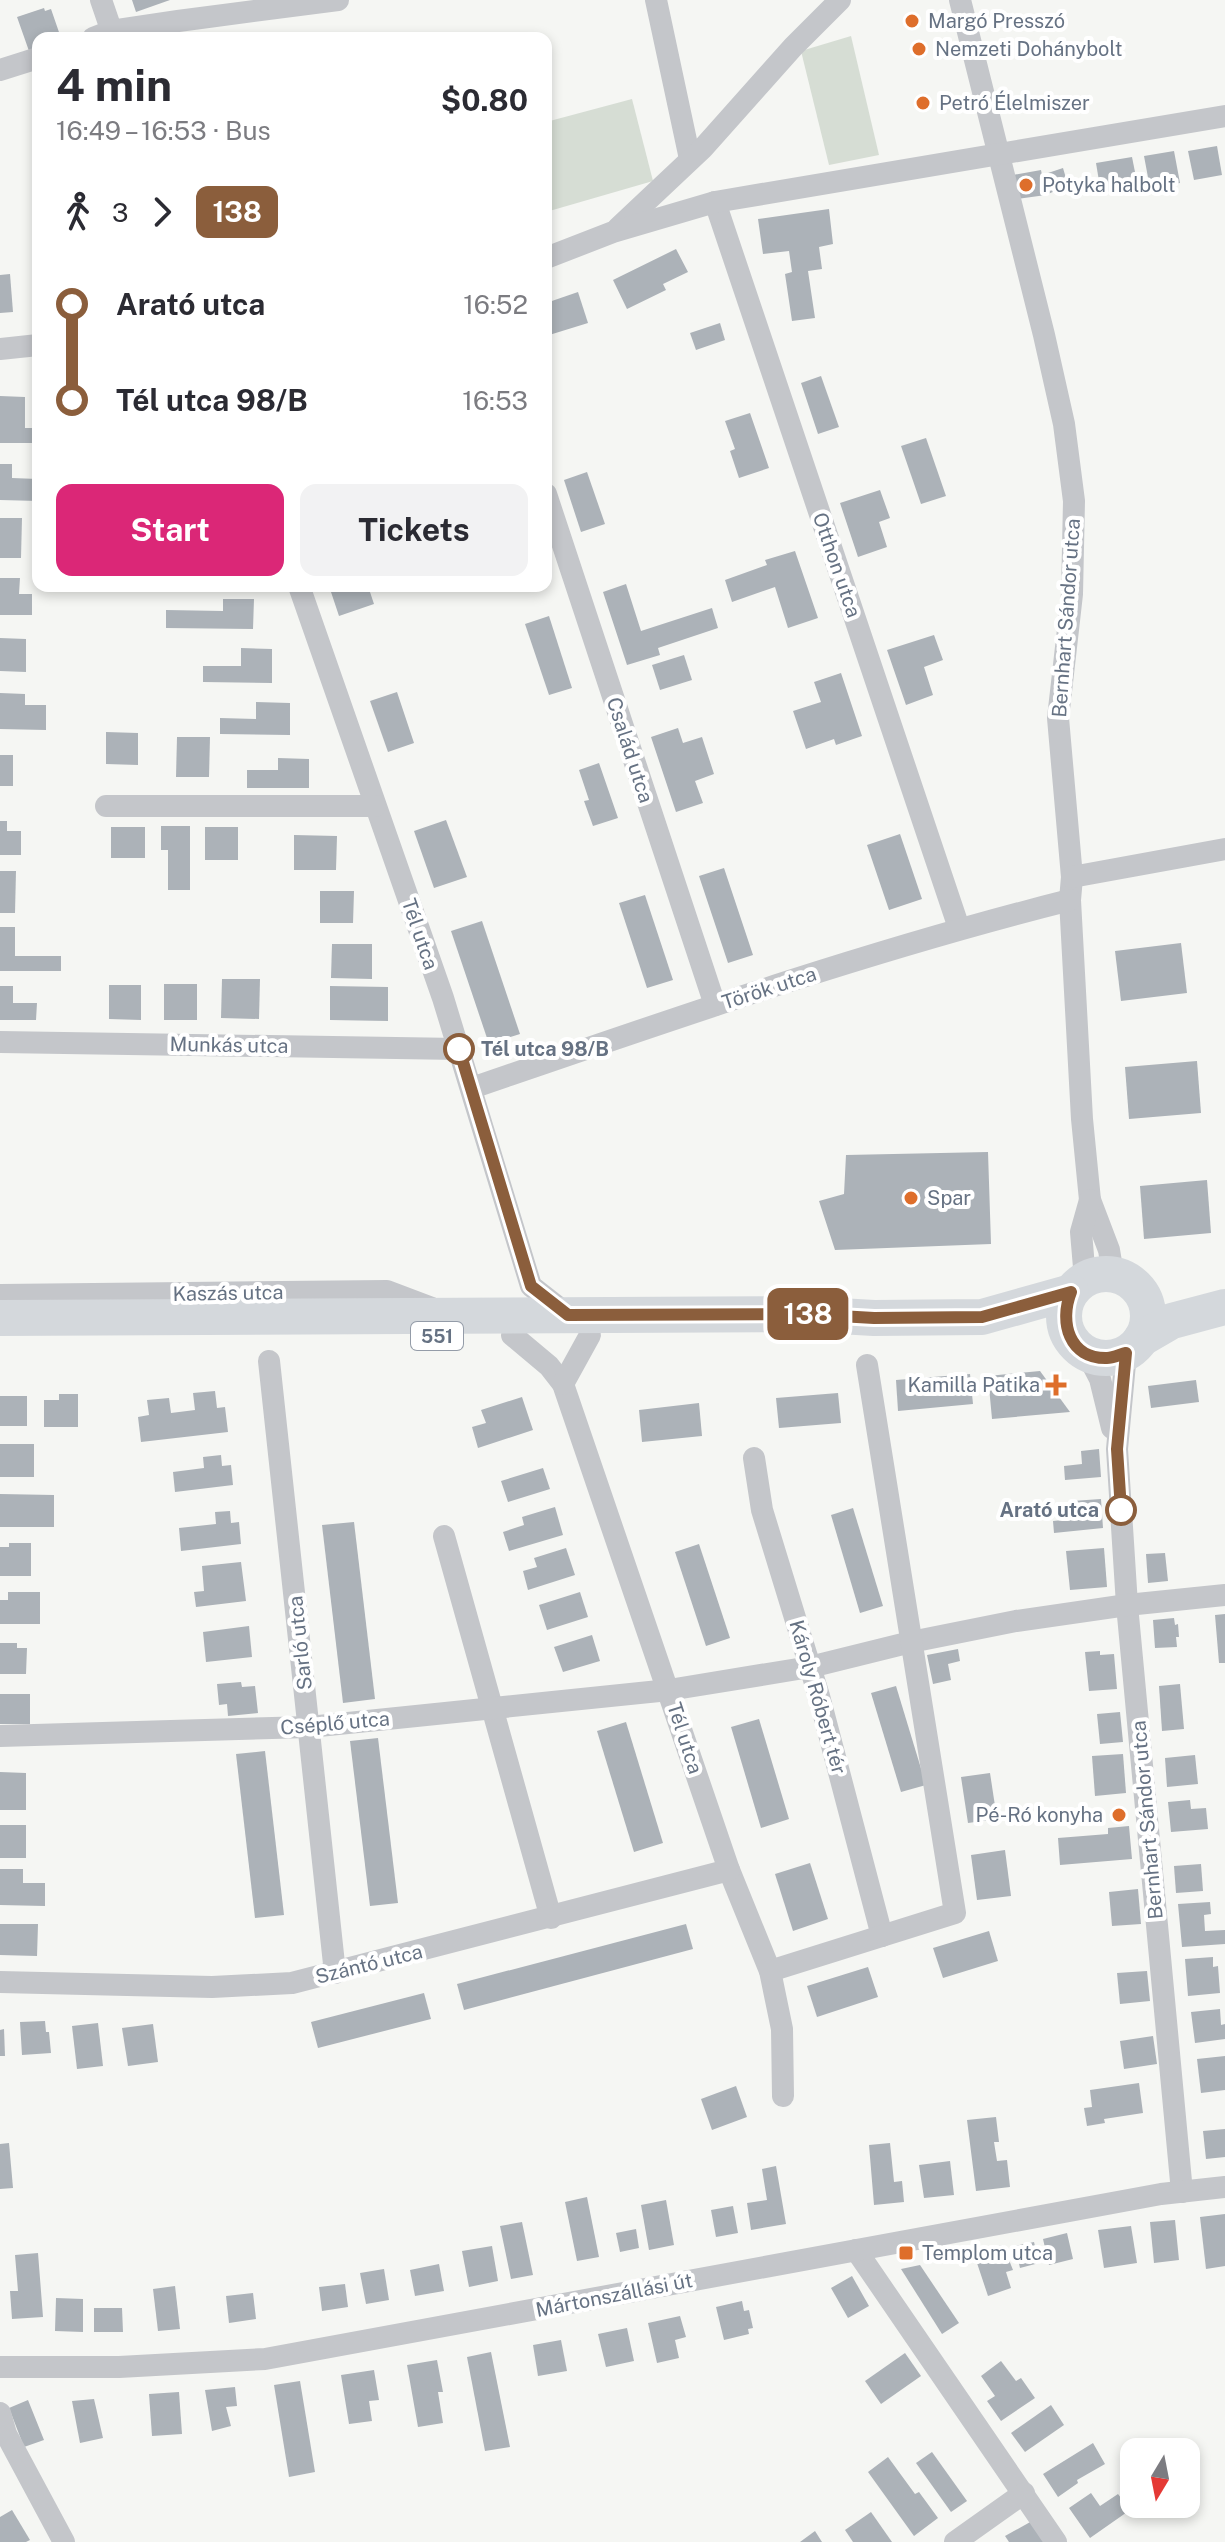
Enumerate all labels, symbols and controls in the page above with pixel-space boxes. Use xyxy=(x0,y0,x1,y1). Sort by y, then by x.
place label: Margó Presszó xyxy=(928,9,1065,33)
marker: Margó Presszó xyxy=(903,12,921,30)
place label: Nemzeti Dohánybolt xyxy=(935,37,1123,61)
marker: Nemzeti Dohánybolt xyxy=(910,40,928,58)
text: 4 min xyxy=(56,59,172,111)
text: $0.80 xyxy=(441,82,528,118)
place label: Petró Élelmiszer xyxy=(939,90,1090,115)
marker: Petró Élelmiszer xyxy=(914,94,932,112)
text: 16:49 – 16:53 · Bus xyxy=(56,115,271,146)
place label: Potyka halbolt xyxy=(1042,173,1176,197)
marker: Potyka halbolt xyxy=(1017,176,1035,194)
icon: walk xyxy=(56,190,100,234)
icon: forward xyxy=(140,190,184,234)
text: 138 xyxy=(212,195,262,228)
text: 3 xyxy=(112,197,128,228)
text: Arató utca xyxy=(116,286,265,322)
text: 16:52 xyxy=(463,289,528,320)
text: Tél utca 98/B xyxy=(116,382,308,418)
text: 16:53 xyxy=(462,385,528,416)
button: Start xyxy=(56,484,284,576)
button: Tickets xyxy=(300,484,528,576)
street label: Otthon utca xyxy=(808,509,866,621)
street label: Bernhart Sándor utca xyxy=(1047,518,1085,718)
street label: Család utca xyxy=(602,694,658,806)
street label: Tél utca xyxy=(397,895,443,973)
street label: Török utca xyxy=(719,961,819,1015)
street label: Munkás utca xyxy=(169,1032,289,1058)
marker: Tél utca 98/B xyxy=(444,1034,474,1064)
place label: Tél utca 98/B xyxy=(481,1037,609,1061)
place label: Spar xyxy=(927,1186,971,1210)
marker: Spar xyxy=(902,1189,920,1207)
street label: Kaszás utca xyxy=(172,1280,284,1306)
line badge: 138 xyxy=(762,1288,854,1340)
text: 138 xyxy=(783,1297,833,1330)
road number: 551 xyxy=(411,1322,463,1350)
place label: Kamilla Patika xyxy=(907,1373,1040,1397)
marker: Kamilla Patika xyxy=(1047,1376,1065,1394)
marker: Arató utca xyxy=(1106,1495,1136,1525)
place label: Arató utca xyxy=(999,1498,1099,1522)
street label: Sarló utca xyxy=(283,1595,317,1691)
street label: Károly Róbert tér xyxy=(785,1617,852,1777)
street label: Tél utca xyxy=(662,1699,708,1777)
street label: Cséplő utca xyxy=(279,1706,391,1740)
street label: Bernhart Sándor utca xyxy=(1126,1719,1168,1921)
place label: Pé-Ró konyha xyxy=(976,1803,1103,1827)
marker: Pé-Ró konyha xyxy=(1110,1806,1128,1824)
street label: Szántó utca xyxy=(313,1939,425,1989)
place label: Templom utca xyxy=(922,2241,1053,2265)
marker: Templom utca xyxy=(897,2244,915,2262)
street label: Mártonszállási út xyxy=(534,2268,694,2322)
north arrow xyxy=(1120,2438,1200,2518)
map controls xyxy=(1120,2438,1200,2518)

